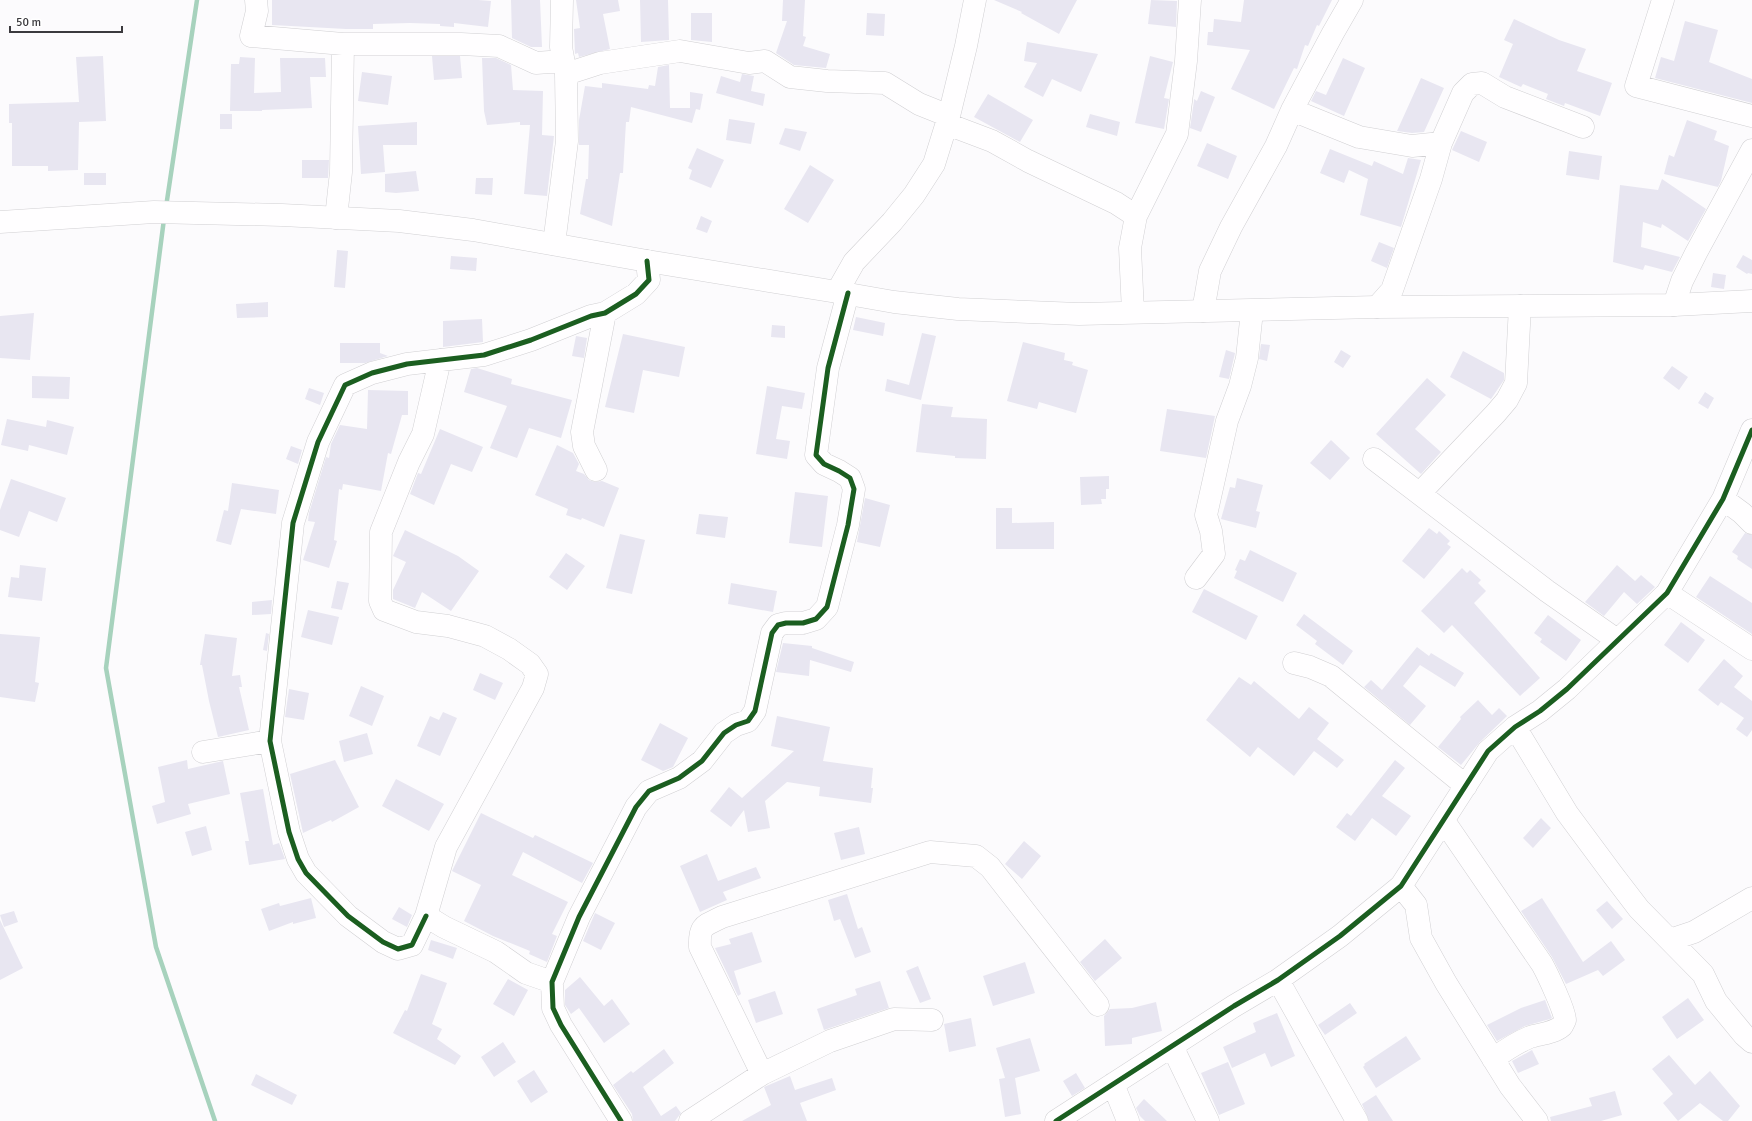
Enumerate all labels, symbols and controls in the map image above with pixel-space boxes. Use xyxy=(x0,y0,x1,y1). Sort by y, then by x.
scale bar xyxy=(10,8,122,34)
text: 50 m xyxy=(16,15,41,30)

